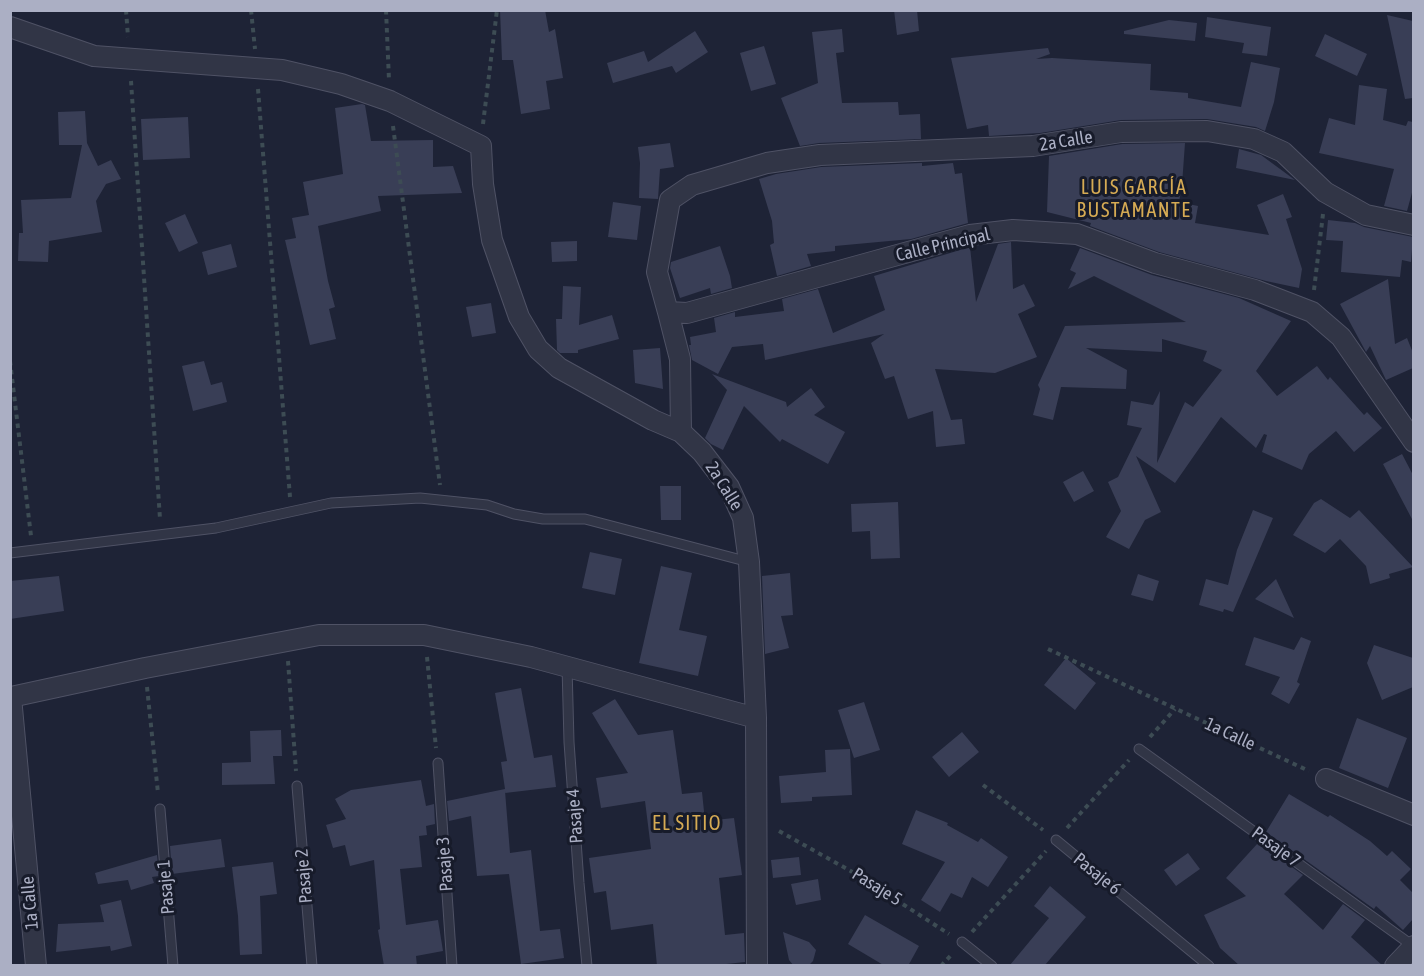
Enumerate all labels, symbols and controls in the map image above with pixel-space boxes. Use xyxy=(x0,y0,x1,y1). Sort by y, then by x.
street label: 2a Calle xyxy=(1038,126,1094,156)
district label: LUIS GARCÍA BUSTAMANTE xyxy=(1077,176,1191,223)
street label: Calle Principal xyxy=(894,224,992,266)
street label: 2a Calle xyxy=(701,458,747,514)
street label: 1a Calle xyxy=(1201,713,1259,755)
street label: Pasaje 4 xyxy=(562,788,588,844)
district label: EL SITIO xyxy=(652,812,722,836)
street label: Pasaje 7 xyxy=(1247,822,1305,872)
street label: Pasaje 3 xyxy=(432,836,458,892)
street label: Pasaje 2 xyxy=(291,848,317,904)
street label: Pasaje 6 xyxy=(1069,848,1125,900)
street label: Pasaje 1 xyxy=(153,859,179,915)
street label: Pasaje 5 xyxy=(848,863,906,911)
street label: 1a Calle xyxy=(17,876,43,930)

